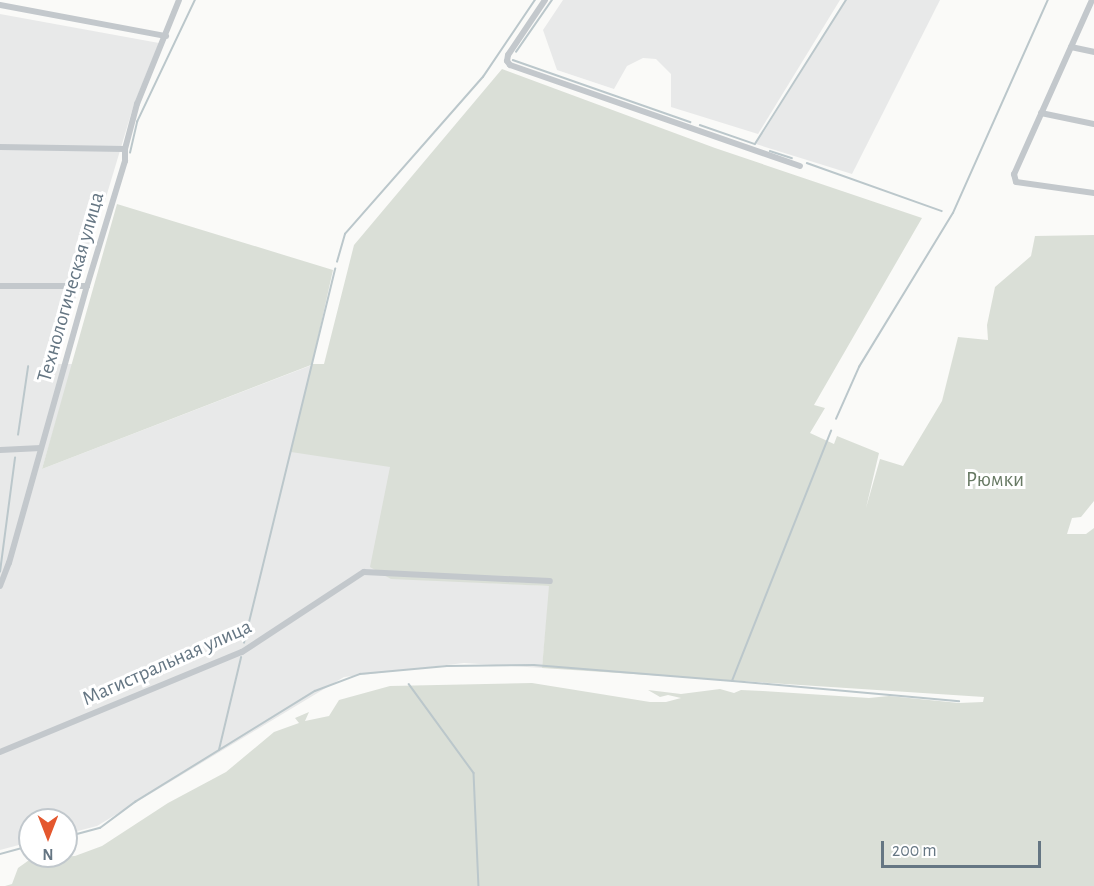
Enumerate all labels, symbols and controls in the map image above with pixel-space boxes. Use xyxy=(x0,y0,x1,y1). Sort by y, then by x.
street label: Технологическая улица xyxy=(32,189,110,385)
park label: Рюмки xyxy=(966,467,1024,493)
street label: Магистральная улица xyxy=(78,614,256,712)
north arrow xyxy=(18,808,78,868)
scale bar xyxy=(884,829,1044,867)
text: 200 m xyxy=(892,842,937,860)
text: N xyxy=(42,846,54,862)

